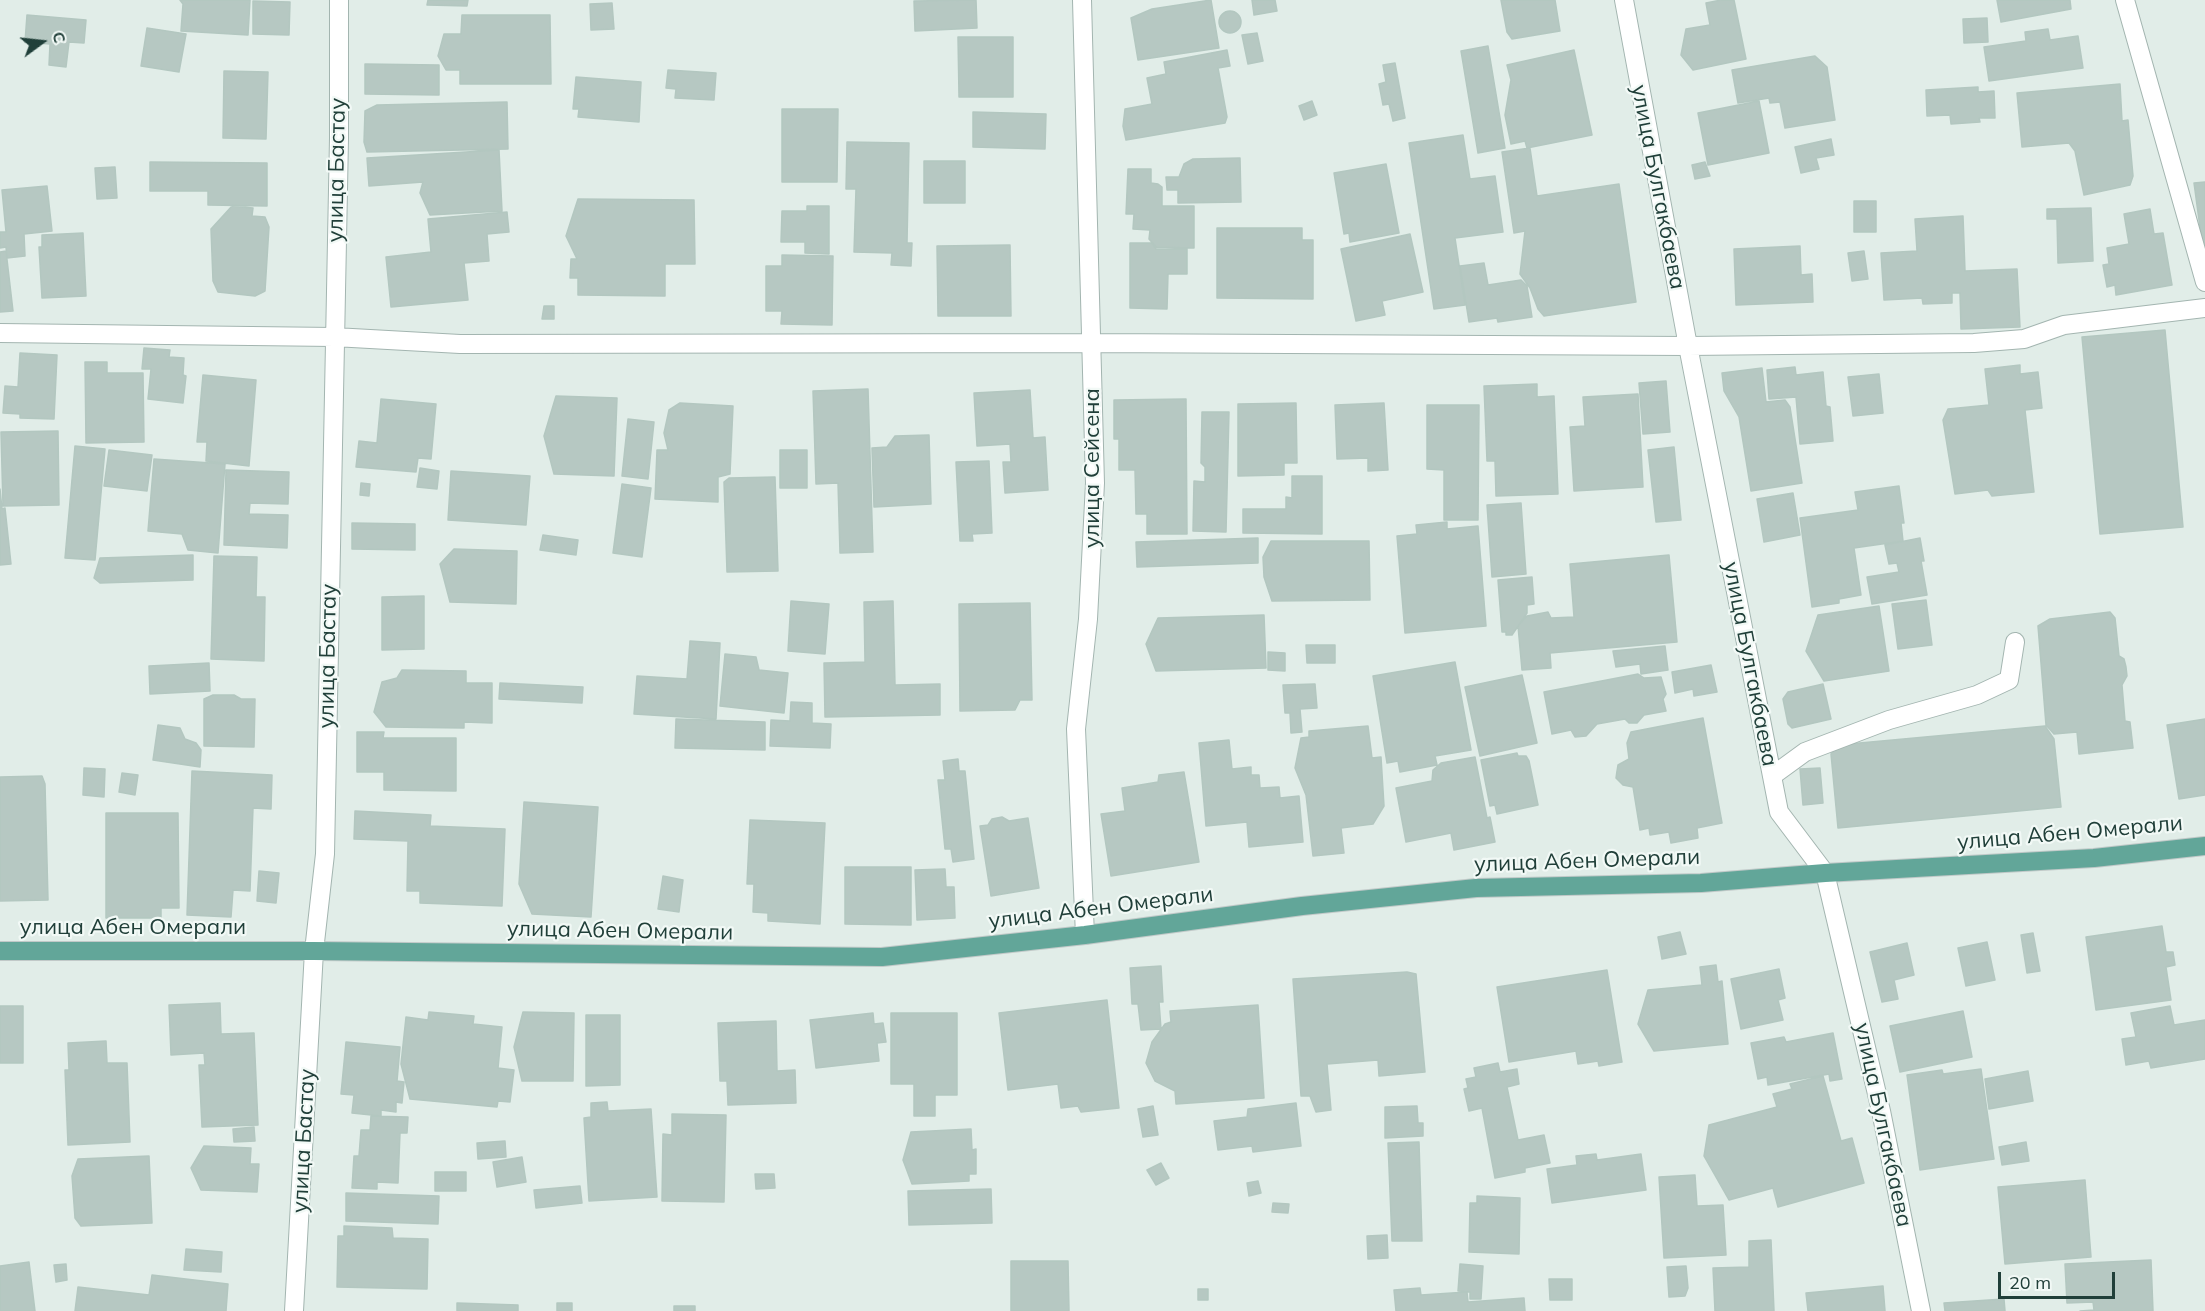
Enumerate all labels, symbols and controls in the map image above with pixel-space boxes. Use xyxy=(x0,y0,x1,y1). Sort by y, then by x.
north arrow xyxy=(12,12,72,72)
text: С xyxy=(48,29,70,45)
street label: улица Булгакбаева xyxy=(1625,82,1691,292)
street label: улица Бастау xyxy=(323,97,351,243)
street label: улица Сейсена xyxy=(1079,388,1105,548)
street label: улица Булгакбаева xyxy=(1717,559,1783,769)
street label: улица Бастау xyxy=(314,583,342,729)
street label: улица Абен Омерали xyxy=(1956,810,2184,856)
street label: улица Абен Омерали xyxy=(1473,844,1701,878)
street label: улица Абен Омерали xyxy=(987,881,1215,935)
street label: улица Абен Омерали xyxy=(20,914,246,940)
street label: улица Абен Омерали xyxy=(507,916,733,946)
street label: улица Булгакбаева xyxy=(1848,1021,1918,1229)
street label: улица Бастау xyxy=(287,1068,321,1214)
scale bar xyxy=(2001,1260,2118,1298)
text: 20 m xyxy=(2009,1271,2051,1294)

